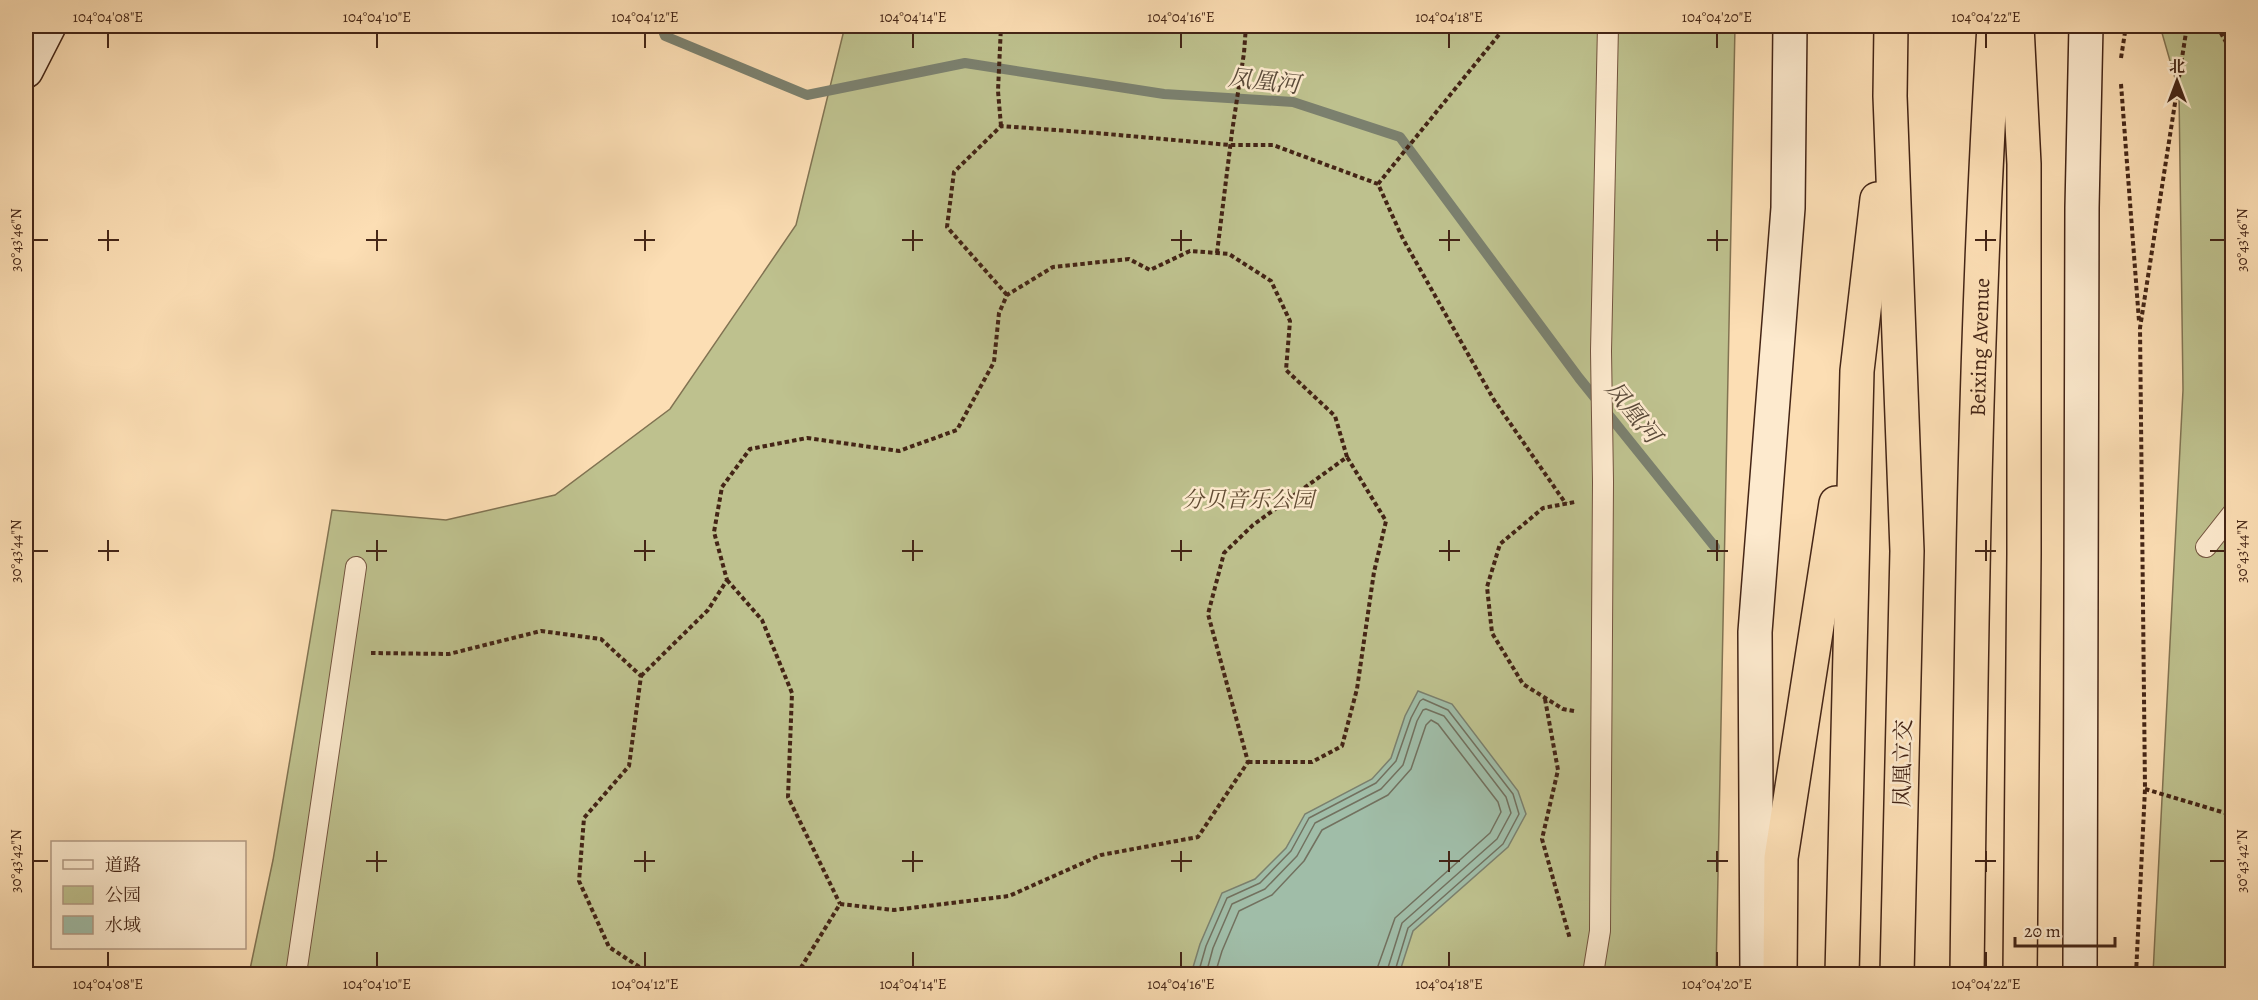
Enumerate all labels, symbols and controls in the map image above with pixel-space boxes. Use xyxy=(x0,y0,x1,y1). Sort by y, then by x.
text: 104°04'08"E xyxy=(73,7,143,27)
text: 104°04'10"E xyxy=(343,7,411,27)
text: 104°04'12"E xyxy=(611,7,679,27)
text: 104°04'14"E xyxy=(879,7,947,27)
text: 104°04'16"E xyxy=(1147,7,1215,27)
text: 104°04'18"E xyxy=(1415,7,1483,27)
text: 104°04'20"E xyxy=(1682,7,1752,27)
text: 104°04'22"E xyxy=(1951,7,2021,27)
north arrow xyxy=(2147,51,2207,111)
text: 北 xyxy=(2169,56,2185,78)
water label: 凤凰河 xyxy=(1227,61,1305,101)
text: 30°43'46"N xyxy=(6,208,26,272)
text: 30°43'46"N xyxy=(2232,208,2252,272)
street label: Beixing Avenue xyxy=(1963,277,1997,417)
water label: 凤凰河 xyxy=(1598,374,1671,453)
park label: 分贝音乐公园 xyxy=(1182,485,1317,515)
text: 30°43'44"N xyxy=(6,519,26,583)
text: 30°43'44"N xyxy=(2232,519,2252,583)
street label: 凤凰立交 xyxy=(1887,719,1919,807)
text: 30°43'42"N xyxy=(6,829,26,893)
text: 30°43'42"N xyxy=(2232,829,2252,893)
legend xyxy=(51,841,246,949)
text: 道路 xyxy=(105,853,141,877)
text: 公园 xyxy=(105,883,141,907)
scale bar xyxy=(2015,910,2116,948)
text: 水域 xyxy=(105,913,141,937)
text: 20 m xyxy=(2024,919,2061,943)
text: 104°04'08"E xyxy=(73,974,143,994)
text: 104°04'10"E xyxy=(343,974,411,994)
text: 104°04'12"E xyxy=(611,974,679,994)
text: 104°04'14"E xyxy=(879,974,947,994)
text: 104°04'16"E xyxy=(1147,974,1215,994)
text: 104°04'18"E xyxy=(1415,974,1483,994)
text: 104°04'20"E xyxy=(1682,974,1752,994)
text: 104°04'22"E xyxy=(1951,974,2021,994)

